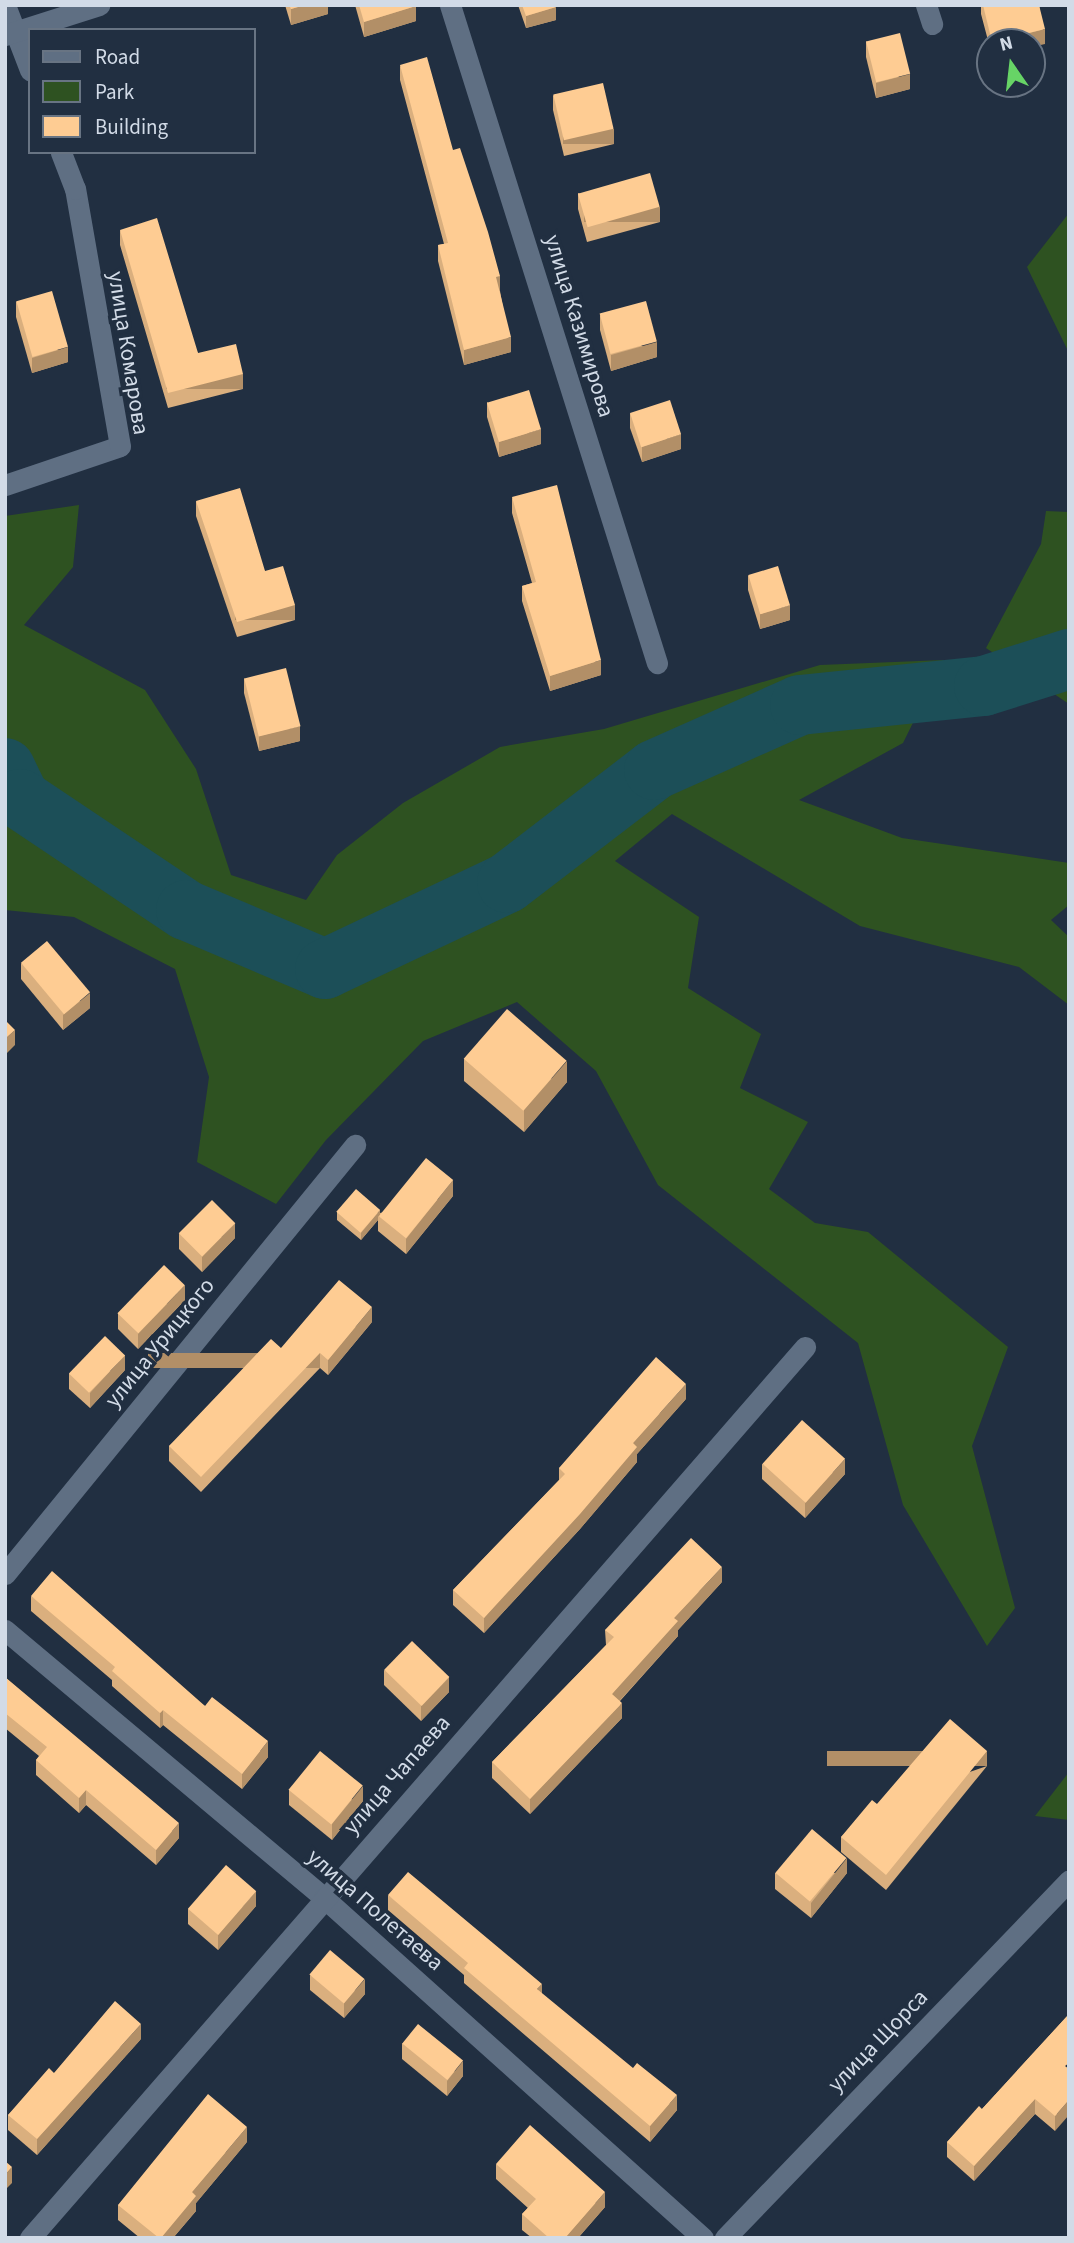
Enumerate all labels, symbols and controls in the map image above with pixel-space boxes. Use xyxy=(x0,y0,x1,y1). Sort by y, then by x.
legend xyxy=(28,28,256,154)
north arrow xyxy=(976,28,1046,98)
text: N xyxy=(997,29,1016,59)
text: Road xyxy=(95,42,140,72)
text: Park xyxy=(95,77,134,107)
text: Building xyxy=(95,112,168,142)
street label: улица Казимирова xyxy=(538,231,620,421)
street label: улица Комарова xyxy=(101,269,155,437)
street label: улица Урицкого xyxy=(99,1273,221,1413)
street label: улица Чапаева xyxy=(338,1710,456,1840)
street label: улица Полетаева xyxy=(301,1843,449,1977)
street label: улица Щорса xyxy=(822,1984,934,2098)

